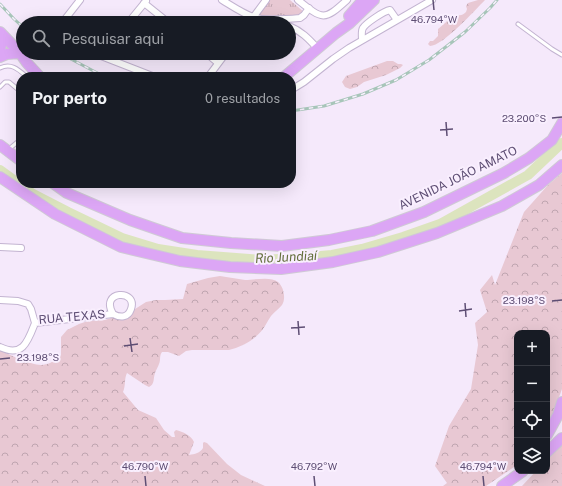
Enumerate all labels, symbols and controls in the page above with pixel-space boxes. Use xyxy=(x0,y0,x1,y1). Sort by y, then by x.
text: 46.794°W xyxy=(411,13,458,25)
search box xyxy=(16,16,296,60)
icon: search xyxy=(30,27,52,49)
text: Pesquisar aqui xyxy=(62,30,164,47)
text: Por perto xyxy=(32,88,107,108)
text: 0 resultados xyxy=(205,91,280,106)
text: 23.200°S xyxy=(502,112,546,124)
street label: AVENIDA JOÃO AMATO xyxy=(397,143,520,213)
water label: Rio Jundiaí xyxy=(255,248,319,266)
text: 23.198°S xyxy=(503,294,546,306)
street label: RUA TEXAS xyxy=(38,307,106,327)
map controls xyxy=(514,330,550,474)
button: + xyxy=(514,330,550,366)
text: 23.198°S xyxy=(17,351,60,363)
button: − xyxy=(514,366,550,402)
button: locate xyxy=(514,402,550,438)
button: layers xyxy=(514,438,550,474)
text: 46.790°W xyxy=(122,460,169,472)
text: 46.792°W xyxy=(291,460,338,472)
text: 46.794°W xyxy=(460,460,507,472)

